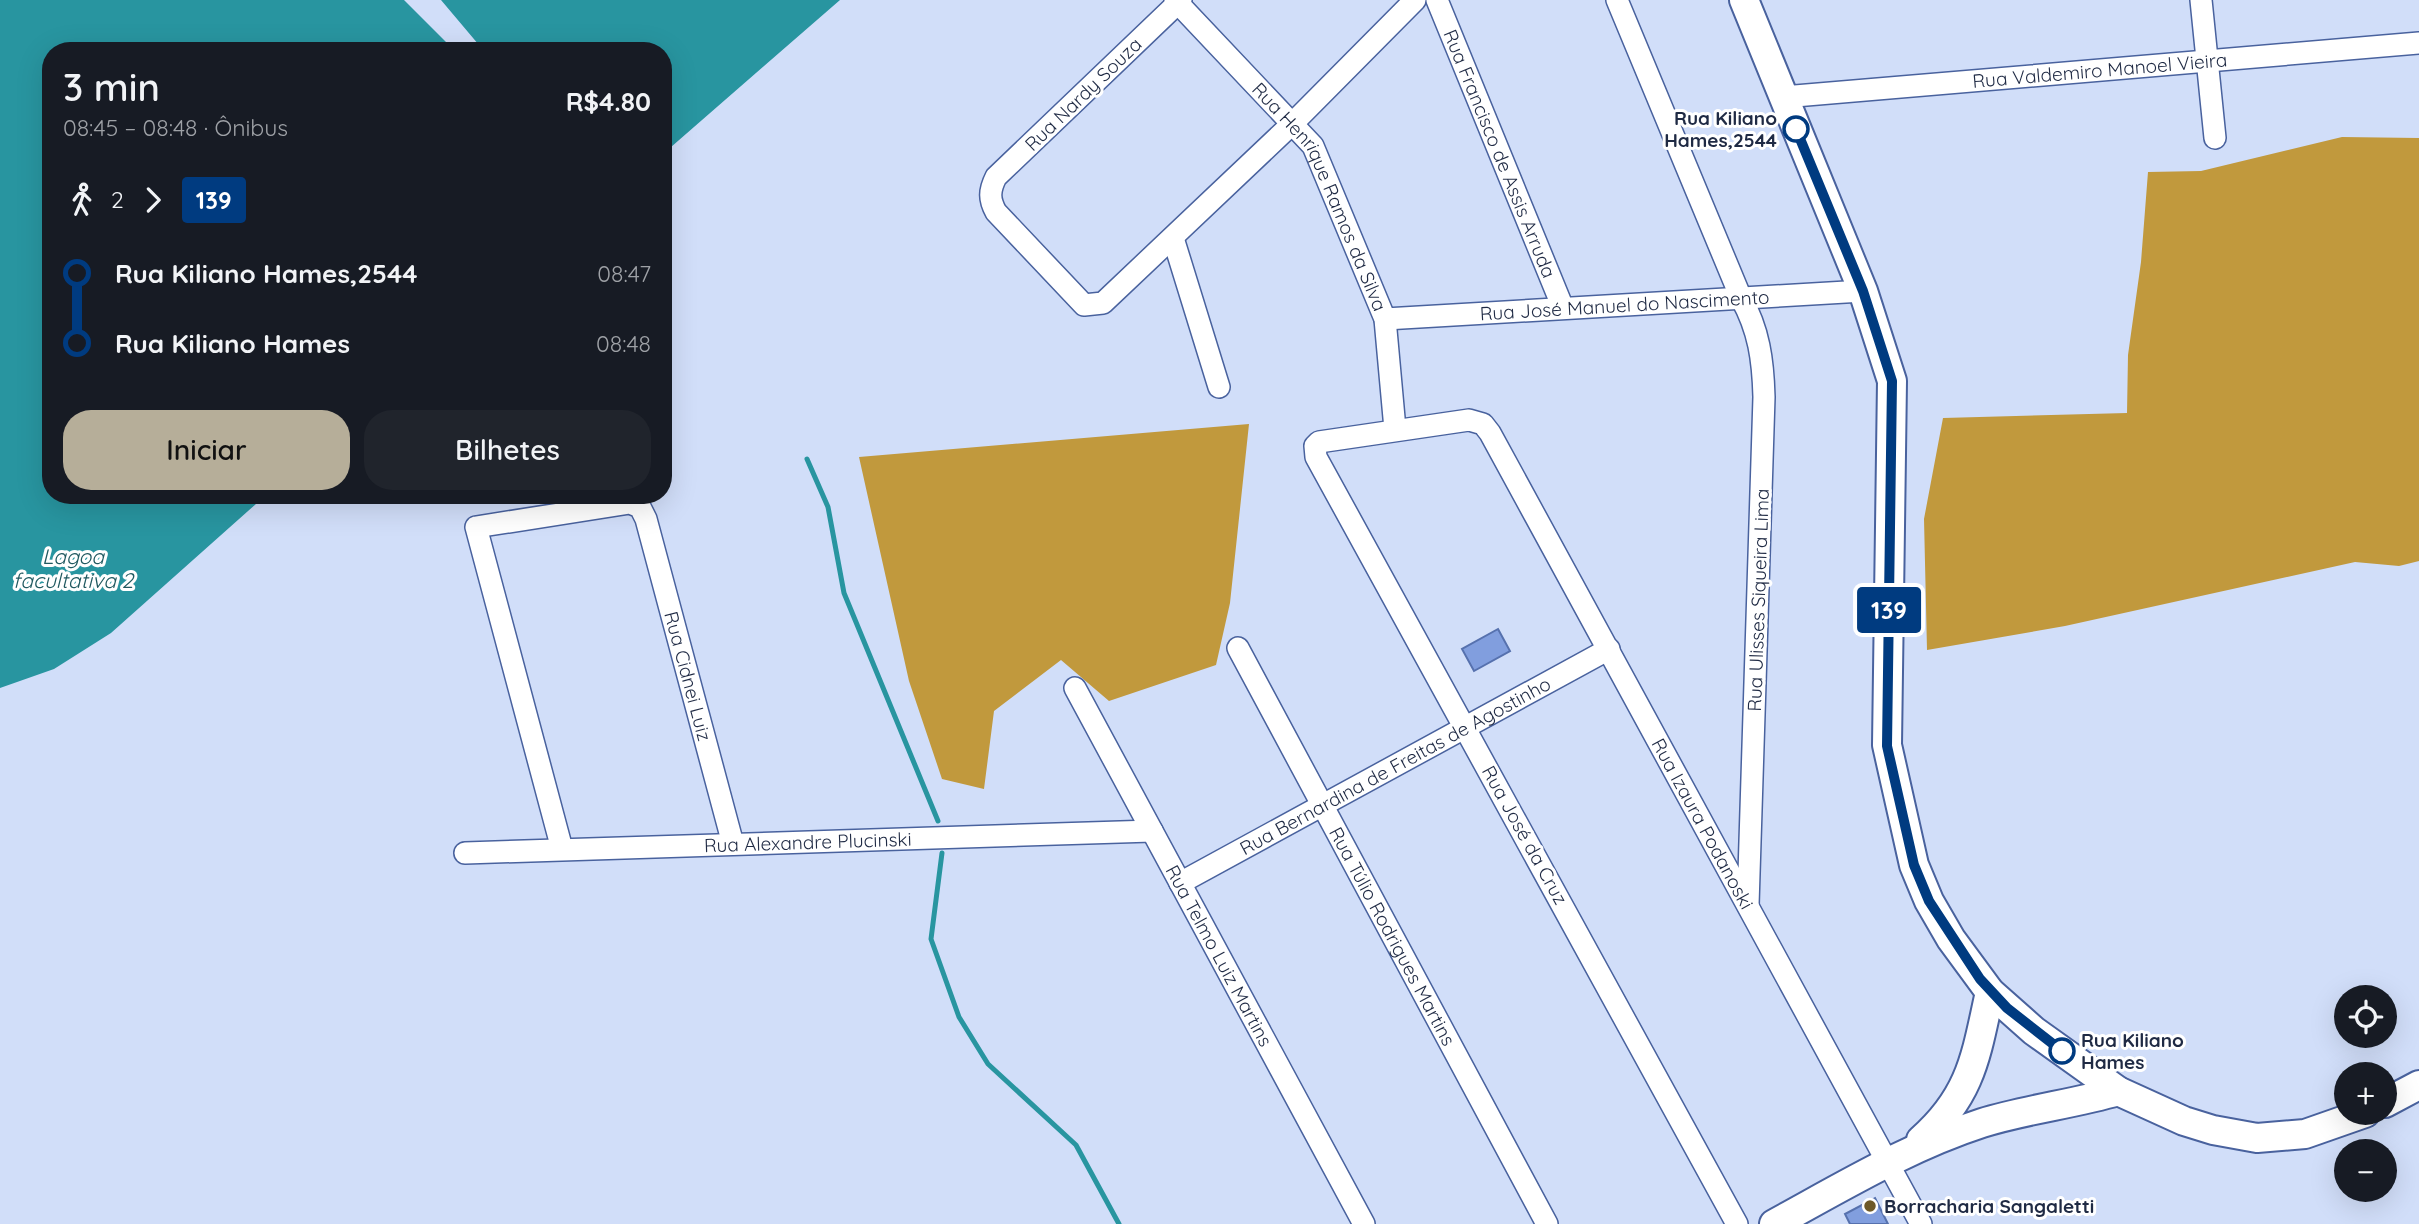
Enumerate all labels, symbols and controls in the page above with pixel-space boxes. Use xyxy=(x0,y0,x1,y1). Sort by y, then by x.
street label: Rua Francisco de Assis Arruda xyxy=(1438,26,1561,281)
street label: Rua Nardy Souza xyxy=(1019,32,1147,156)
street label: Rua Valdemiro Manoel Vieira xyxy=(1972,47,2228,93)
text: 3 min xyxy=(63,63,160,111)
street label: Rua Henrique Ramos da Silva xyxy=(1247,77,1392,314)
text: R$4.80 xyxy=(566,85,651,118)
place label: Rua Kiliano Hames,2544 xyxy=(1664,106,1777,152)
text: 08:45 – 08:48 · Ônibus xyxy=(63,113,288,142)
marker: Rua Kiliano Hames,2544 xyxy=(1783,116,1809,142)
icon: walk xyxy=(63,181,101,219)
icon: forward xyxy=(134,181,172,219)
text: 2 xyxy=(111,185,124,214)
text: 139 xyxy=(196,185,232,215)
text: Rua Kiliano Hames,2544 xyxy=(115,257,417,290)
text: 08:47 xyxy=(597,259,651,288)
street label: Rua José Manuel do Nascimento xyxy=(1479,285,1770,325)
text: Rua Kiliano Hames xyxy=(115,327,350,360)
text: 08:48 xyxy=(596,329,651,358)
button: Iniciar xyxy=(63,410,350,490)
button: Bilhetes xyxy=(364,410,651,490)
street label: Rua Ulisses Siqueira Lima xyxy=(1742,488,1774,712)
water label: Lagoa facultativa 2 xyxy=(13,543,136,593)
line badge: 139 xyxy=(1849,587,1929,633)
text: 139 xyxy=(1871,595,1907,625)
street label: Rua Cidnei Luiz xyxy=(659,609,717,744)
street label: Rua Bernardina de Freitas de Agostinho xyxy=(1235,671,1555,860)
street label: Rua Izaura Podanoski xyxy=(1647,734,1759,913)
street label: Rua José da Cruz xyxy=(1477,761,1573,909)
street label: Rua Túlio Rodrigues Martins xyxy=(1324,823,1461,1050)
street label: Rua Alexandre Plucinski xyxy=(704,827,912,857)
street label: Rua Telmo Luiz Martins xyxy=(1161,861,1278,1051)
map controls xyxy=(2334,985,2397,1202)
button: locate xyxy=(2334,985,2397,1048)
place label: Rua Kiliano Hames xyxy=(2081,1028,2184,1074)
marker: Rua Kiliano Hames xyxy=(2049,1038,2075,1064)
button: + xyxy=(2334,1062,2397,1125)
button: − xyxy=(2334,1139,2397,1202)
place label: Borracharia Sangaletti xyxy=(1884,1194,2094,1218)
marker: Borracharia Sangaletti xyxy=(1862,1198,1878,1214)

